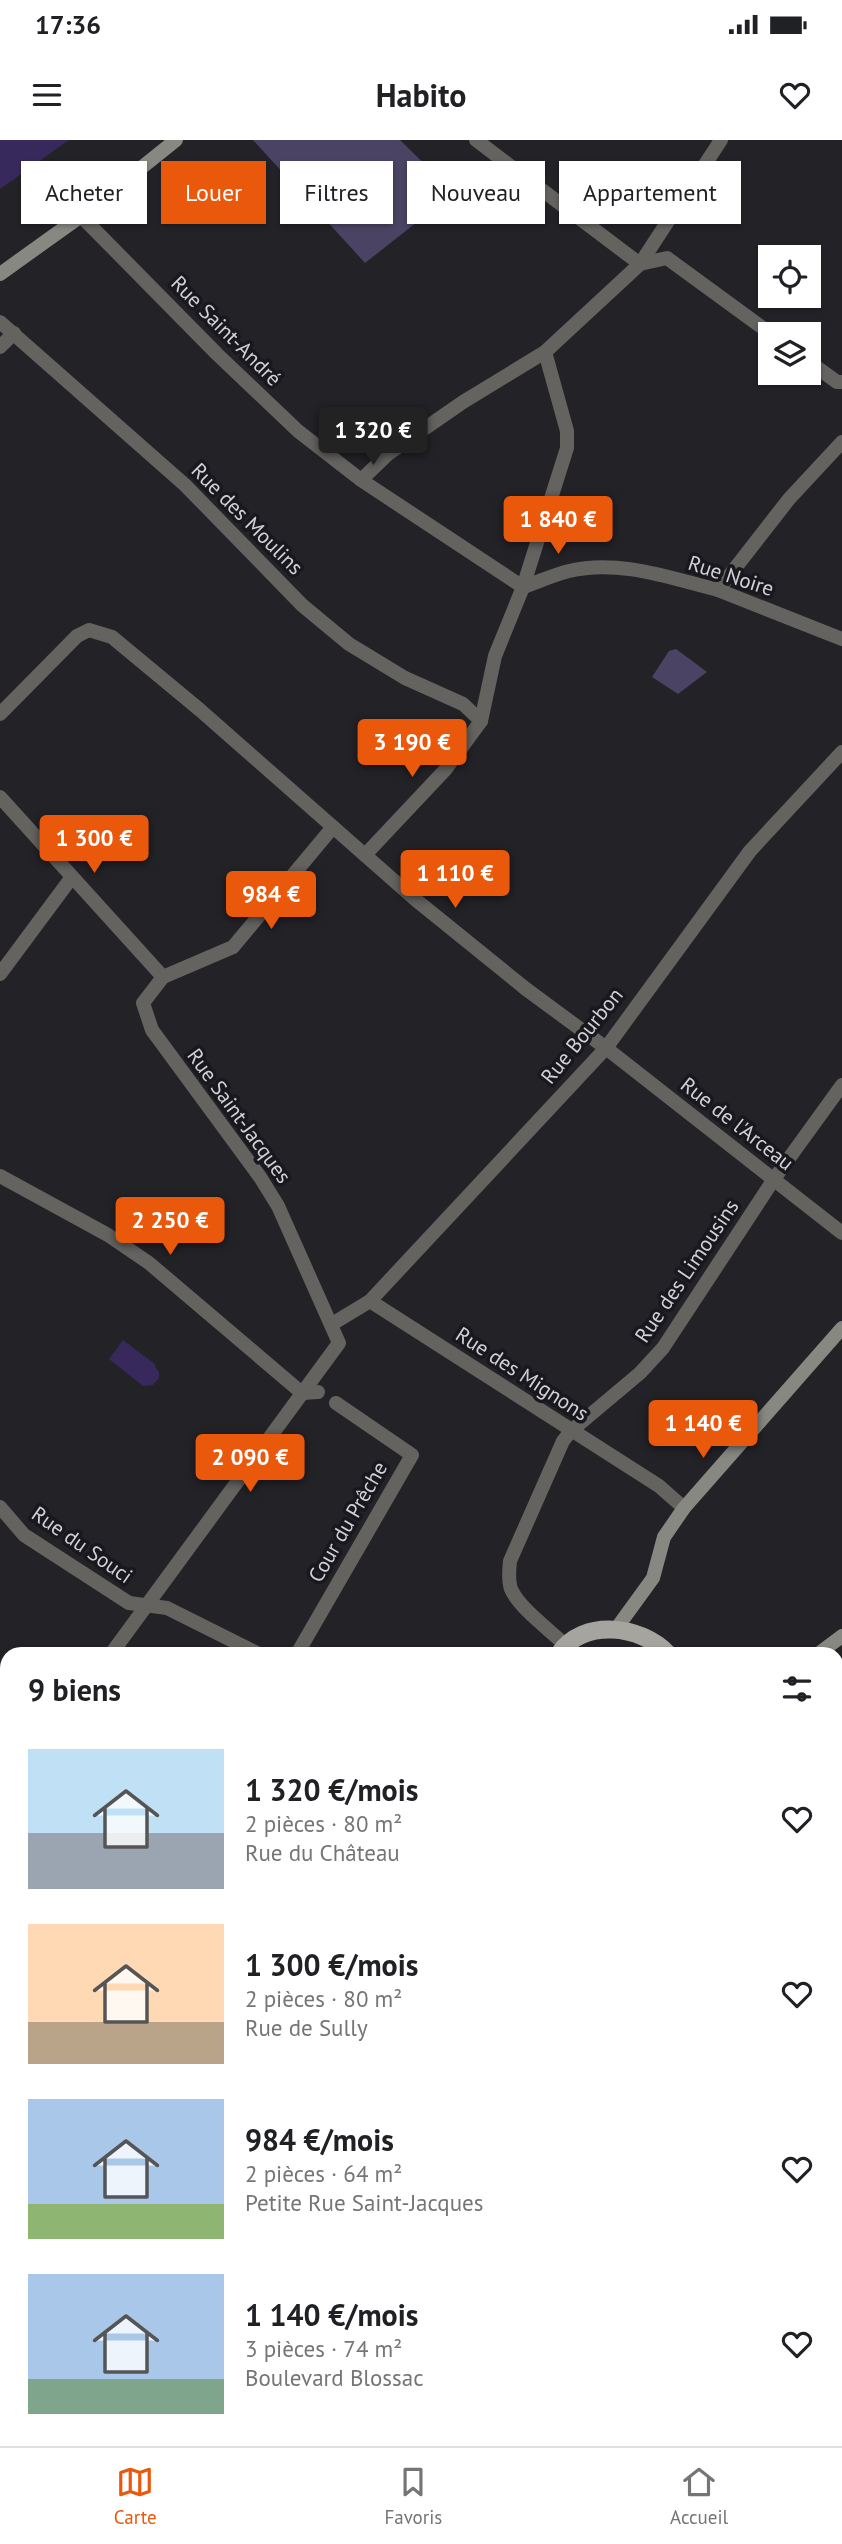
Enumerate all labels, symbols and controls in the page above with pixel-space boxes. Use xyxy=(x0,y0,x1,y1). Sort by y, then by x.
text: 17:36 xyxy=(35,8,101,41)
text: Habito xyxy=(376,74,466,116)
icon: menu xyxy=(28,76,66,114)
icon: heart xyxy=(776,76,814,114)
chip: Acheter xyxy=(21,161,147,224)
chip: Louer xyxy=(161,161,266,224)
chip: Filtres xyxy=(280,161,393,224)
chip: Nouveau xyxy=(407,161,545,224)
chip: Appartement xyxy=(559,161,741,224)
map controls xyxy=(758,245,821,385)
button: locate xyxy=(758,245,821,308)
street label: Rue Saint-André xyxy=(165,270,287,392)
button: layers xyxy=(758,322,821,385)
pin: 1 320 € xyxy=(308,408,438,467)
text: 1 320 € xyxy=(335,415,411,444)
street label: Rue des Moulins xyxy=(186,457,309,580)
pin: 1 840 € xyxy=(493,496,623,556)
text: 1 840 € xyxy=(520,504,596,533)
street label: Rue Noire xyxy=(685,549,778,602)
pin: 3 190 € xyxy=(347,720,477,779)
text: 3 190 € xyxy=(374,727,450,756)
pin: 1 300 € xyxy=(29,816,159,875)
text: 1 300 € xyxy=(56,823,132,852)
pin: 1 110 € xyxy=(390,850,520,910)
text: 1 110 € xyxy=(417,858,493,887)
pin: 984 € xyxy=(222,872,320,931)
text: 984 € xyxy=(242,879,300,908)
street label: Rue Bourbon xyxy=(535,982,629,1089)
street label: Rue Saint-Jacques xyxy=(181,1043,297,1188)
street label: Rue de l'Arceau xyxy=(675,1071,799,1176)
street label: Rue des Limousins xyxy=(629,1194,745,1348)
pin: 2 250 € xyxy=(105,1198,235,1257)
text: 2 250 € xyxy=(132,1205,208,1234)
street label: Rue des Mignons xyxy=(451,1321,594,1427)
pin: 1 140 € xyxy=(638,1400,768,1460)
text: 1 140 € xyxy=(665,1408,741,1437)
pin: 2 090 € xyxy=(185,1434,315,1494)
text: 2 090 € xyxy=(212,1442,288,1471)
street label: Cour du Prêche xyxy=(302,1457,393,1587)
street label: Rue du Souci xyxy=(27,1500,138,1589)
text: 9 biens xyxy=(28,1670,121,1709)
icon: filters xyxy=(778,1670,816,1708)
text: 1 320 €/mois xyxy=(245,1770,418,1809)
icon: home xyxy=(84,1777,168,1861)
icon: heart xyxy=(778,1800,816,1838)
text: 2 pièces · 80 m² xyxy=(245,1809,402,1838)
text: Rue du Château xyxy=(245,1838,400,1867)
text: 1 300 €/mois xyxy=(245,1945,418,1984)
icon: home xyxy=(84,1952,168,2036)
icon: heart xyxy=(778,1975,816,2013)
text: 2 pièces · 80 m² xyxy=(245,1984,402,2013)
text: Rue de Sully xyxy=(245,2013,368,2042)
text: 984 €/mois xyxy=(245,2120,394,2159)
icon: home xyxy=(84,2127,168,2211)
icon: heart xyxy=(778,2150,816,2188)
text: 2 pièces · 64 m² xyxy=(245,2159,402,2188)
text: Petite Rue Saint-Jacques xyxy=(245,2188,484,2217)
text: 1 140 €/mois xyxy=(245,2295,418,2334)
icon: home xyxy=(84,2302,168,2386)
icon: heart xyxy=(778,2325,816,2363)
text: 3 pièces · 74 m² xyxy=(245,2334,402,2363)
text: Boulevard Blossac xyxy=(245,2363,424,2392)
tab: Carte xyxy=(114,2463,157,2529)
tab: Favoris xyxy=(384,2463,442,2529)
tab: Accueil xyxy=(670,2463,728,2529)

